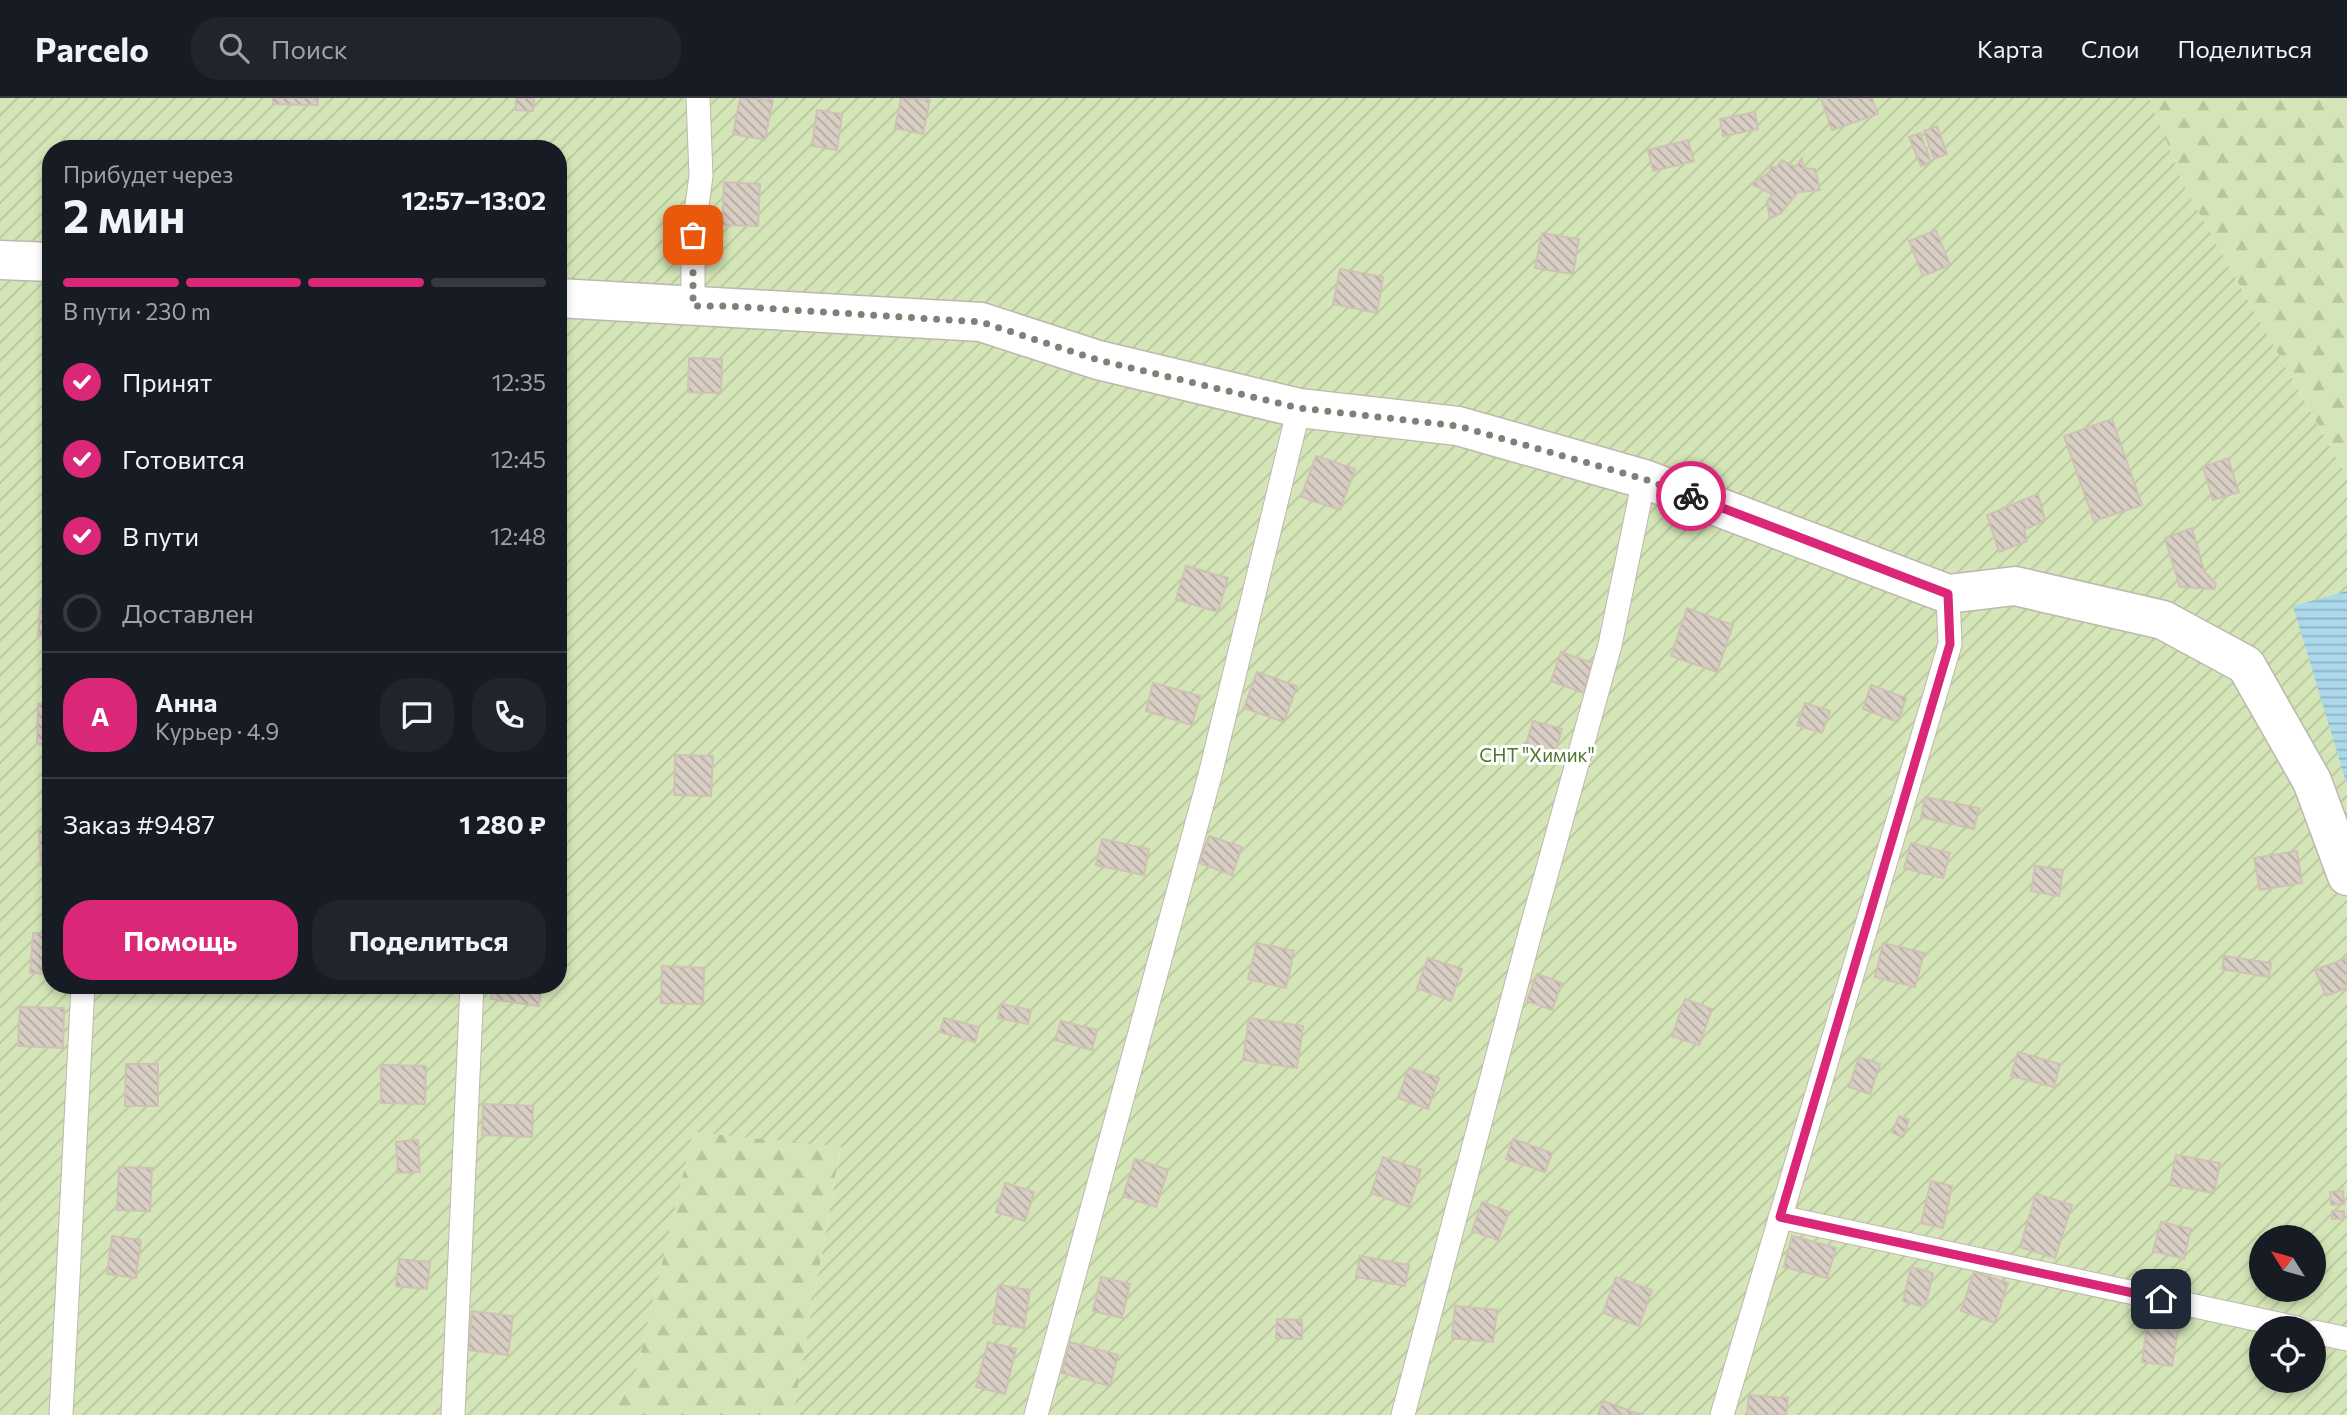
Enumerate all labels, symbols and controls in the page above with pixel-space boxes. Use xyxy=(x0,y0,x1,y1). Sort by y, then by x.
search box xyxy=(191,17,681,80)
text: Parcelo xyxy=(35,28,149,69)
icon: search xyxy=(215,29,253,67)
text: Поиск xyxy=(271,33,348,64)
text: Карта xyxy=(1977,34,2043,63)
text: Слои xyxy=(2081,34,2139,63)
text: Поделиться xyxy=(2177,34,2312,63)
text: Прибудет через xyxy=(63,160,233,188)
text: 12:57–13:02 xyxy=(401,184,546,215)
text: 2 мин xyxy=(63,186,185,242)
pin xyxy=(663,205,723,265)
icon: bag xyxy=(674,216,712,254)
text: В пути · 230 m xyxy=(63,297,211,325)
icon: check xyxy=(63,363,101,401)
text: Принят xyxy=(122,366,212,397)
text: 12:35 xyxy=(492,368,546,396)
icon: check xyxy=(63,440,101,478)
text: Готовится xyxy=(122,443,245,474)
text: 12:45 xyxy=(491,445,546,473)
courier xyxy=(1656,461,1726,531)
icon: bike xyxy=(1672,477,1710,515)
icon: check xyxy=(63,517,101,555)
text: В пути xyxy=(122,520,199,551)
text: 12:48 xyxy=(490,522,546,550)
text: Доставлен xyxy=(122,597,254,628)
button: chat xyxy=(380,678,454,752)
button: phone xyxy=(472,678,546,752)
text: Анна xyxy=(155,686,217,717)
text: А xyxy=(91,700,109,731)
text: Курьер · 4.9 xyxy=(155,717,279,745)
park label: СНТ "Химик" xyxy=(1479,743,1595,766)
text: Заказ #9487 xyxy=(63,808,215,839)
text: 1 280 ₽ xyxy=(459,808,546,839)
button: Помощь xyxy=(63,900,298,980)
button: Поделиться xyxy=(312,900,546,980)
north arrow xyxy=(2249,1225,2326,1302)
map controls xyxy=(2249,1225,2326,1393)
pin xyxy=(2131,1269,2191,1329)
icon: home xyxy=(2142,1280,2180,1318)
button: locate xyxy=(2249,1316,2326,1393)

